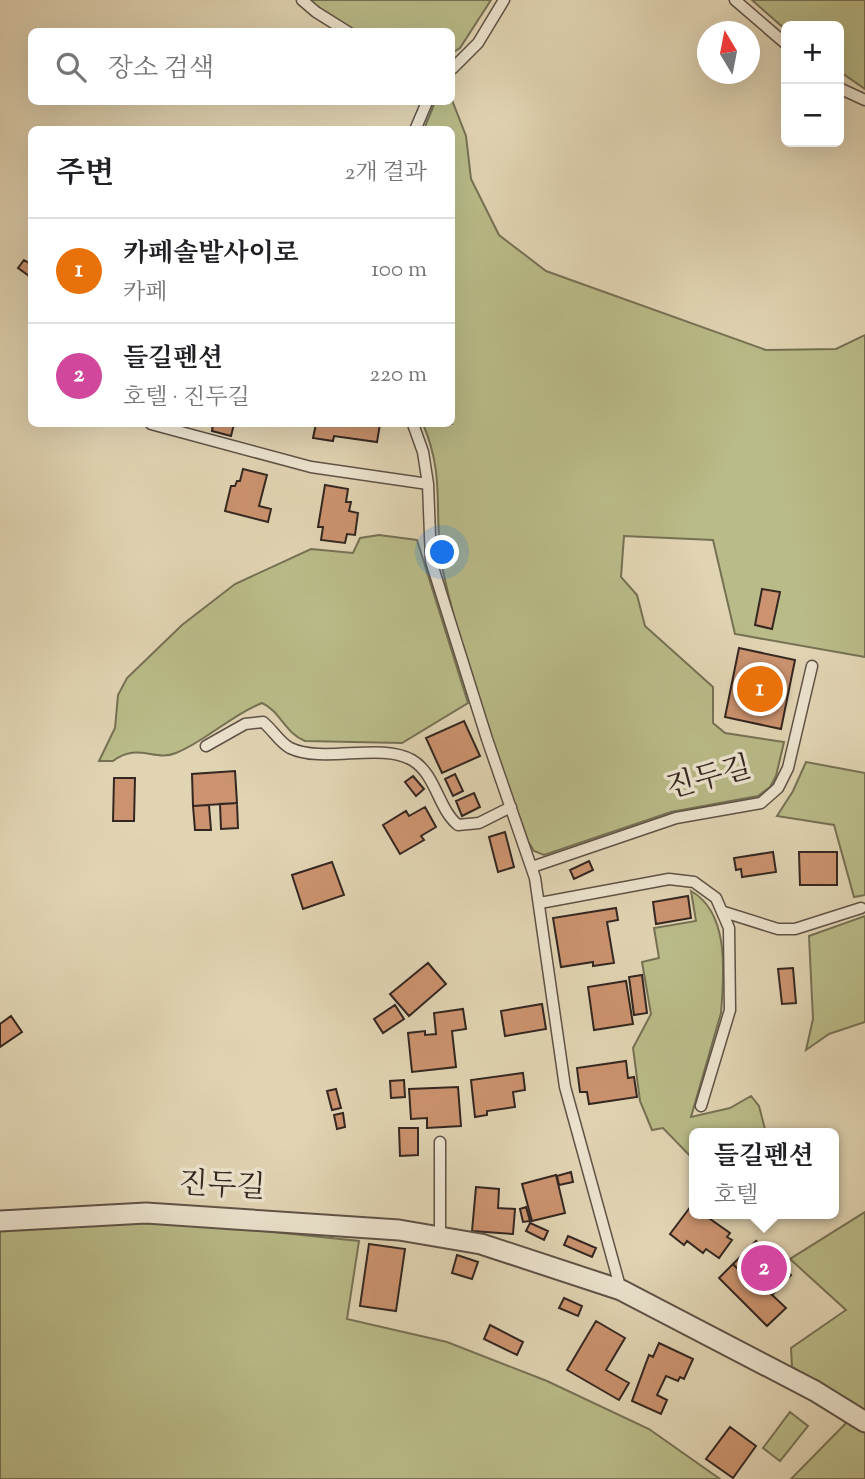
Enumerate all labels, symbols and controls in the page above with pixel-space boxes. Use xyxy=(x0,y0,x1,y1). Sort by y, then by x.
north arrow xyxy=(697,21,760,84)
map controls xyxy=(781,21,844,147)
button: + xyxy=(781,21,844,84)
search box xyxy=(28,28,455,105)
icon: search xyxy=(52,48,90,86)
text: 장소 검색 xyxy=(108,51,214,88)
button: − xyxy=(781,84,844,147)
text: 주변 xyxy=(56,153,114,196)
text: 2개 결과 xyxy=(345,157,427,190)
text: 카페솔밭사이로 xyxy=(123,236,299,273)
text: 1 xyxy=(75,254,83,287)
text: 100 m xyxy=(371,254,427,287)
text: 카페 xyxy=(123,277,167,310)
text: 들길펜션 xyxy=(123,341,223,378)
text: 2 xyxy=(74,359,84,392)
text: 220 m xyxy=(369,359,427,392)
text: 호텔 · 진두길 xyxy=(123,382,250,415)
your location xyxy=(425,535,459,569)
pin: 1 xyxy=(737,663,783,715)
street label: 진두길 xyxy=(661,747,757,811)
popup xyxy=(689,1128,839,1219)
text: 들길펜션 xyxy=(714,1139,814,1176)
street label: 진두길 xyxy=(177,1163,267,1211)
text: 호텔 xyxy=(714,1180,758,1213)
pin: 2 xyxy=(741,1242,787,1294)

